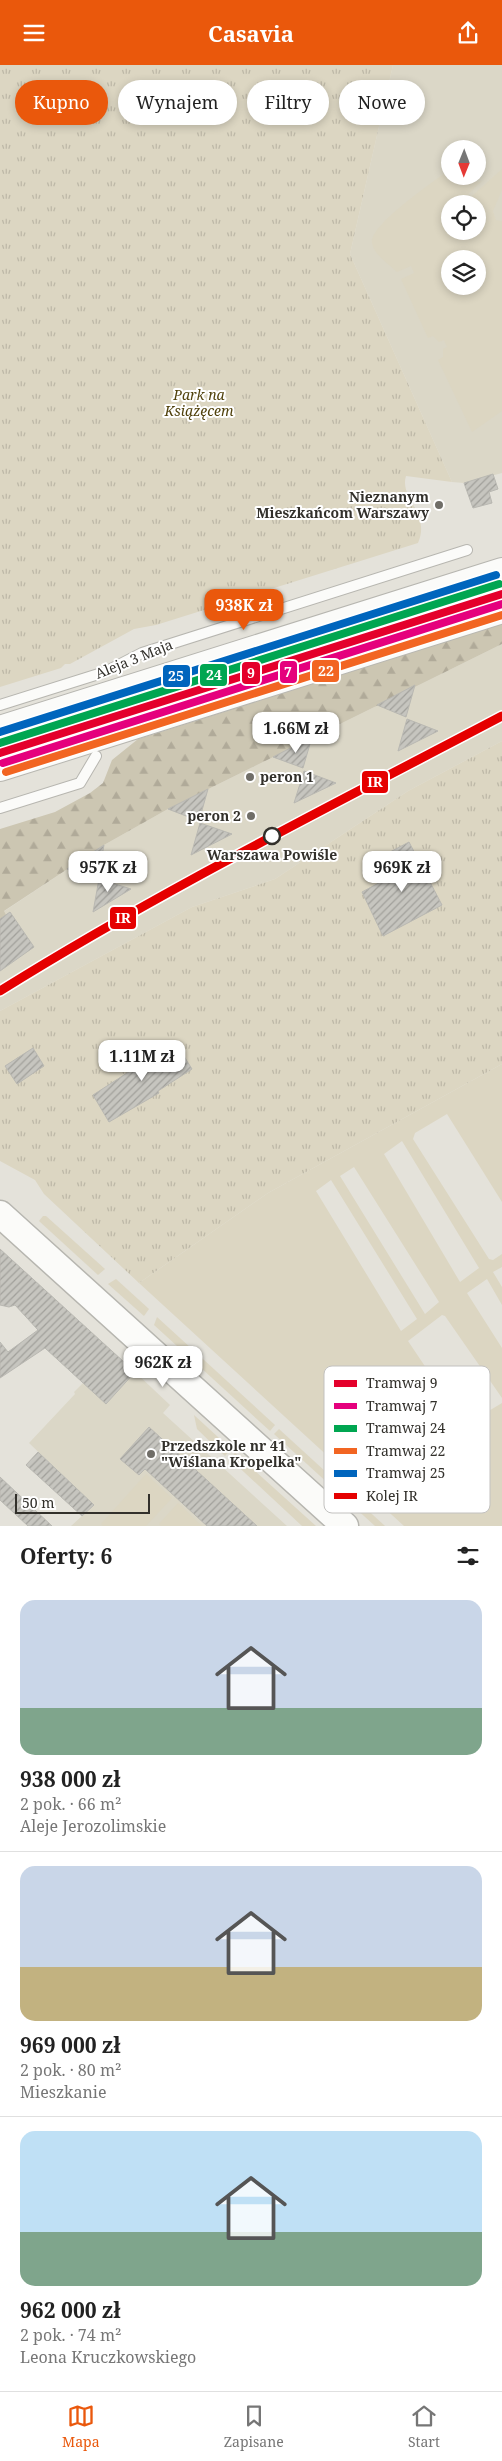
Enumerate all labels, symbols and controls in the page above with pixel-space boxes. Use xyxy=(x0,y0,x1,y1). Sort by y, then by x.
text: Casavia xyxy=(208,18,294,48)
icon: menu xyxy=(20,19,48,47)
icon: share xyxy=(454,19,482,47)
chip: Kupno xyxy=(15,80,108,125)
chip: Wynajem xyxy=(118,80,237,125)
chip: Filtry xyxy=(247,80,329,125)
chip: Nowe xyxy=(339,80,425,125)
north arrow xyxy=(441,140,486,185)
map controls xyxy=(441,140,486,295)
button: locate xyxy=(441,195,486,240)
button: layers xyxy=(441,250,486,295)
park label: Park na Książęcem xyxy=(164,385,234,420)
place label: Nieznanym Mieszkańcom Warszawy xyxy=(256,487,430,522)
marker: Nieznanym Mieszkańcom Warszawy xyxy=(433,499,445,511)
pin: 938K zł xyxy=(198,589,290,631)
text: 938K zł xyxy=(215,594,273,616)
street label: Aleja 3 Maja xyxy=(92,634,175,683)
line badge: 22 xyxy=(311,659,340,683)
line badge: 7 xyxy=(279,660,298,684)
line badge: 9 xyxy=(241,661,261,685)
text: 22 xyxy=(318,661,334,680)
text: 7 xyxy=(284,662,292,681)
line badge: 24 xyxy=(199,663,228,687)
text: 9 xyxy=(247,663,255,682)
line badge: 25 xyxy=(162,664,191,688)
text: 24 xyxy=(206,665,222,684)
text: 25 xyxy=(168,666,184,685)
pin: 1.66M zł xyxy=(244,711,348,754)
text: 1.66M zł xyxy=(263,717,329,739)
place label: peron 1 xyxy=(260,767,314,786)
line badge: IR xyxy=(361,770,389,794)
marker: peron 1 xyxy=(244,771,256,783)
text: IR xyxy=(367,772,384,791)
place label: peron 2 xyxy=(187,806,241,825)
marker: peron 2 xyxy=(245,810,257,822)
marker: Warszawa Powiśle xyxy=(263,827,281,845)
place label: Warszawa Powiśle xyxy=(207,845,337,864)
pin: 957K zł xyxy=(62,851,154,893)
pin: 969K zł xyxy=(356,851,448,893)
text: 957K zł xyxy=(79,856,137,878)
text: 969K zł xyxy=(373,856,431,878)
line badge: IR xyxy=(109,906,137,930)
text: IR xyxy=(115,908,132,927)
pin: 1.11M zł xyxy=(90,1039,194,1082)
text: 1.11M zł xyxy=(109,1045,175,1067)
pin: 962K zł xyxy=(117,1345,209,1388)
text: 962K zł xyxy=(134,1351,192,1373)
legend xyxy=(324,1366,490,1513)
text: Tramwaj 9 xyxy=(366,1373,438,1392)
text: Tramwaj 7 xyxy=(366,1396,438,1415)
text: Tramwaj 24 xyxy=(366,1418,446,1437)
place label: Przedszkole nr 41 "Wiślana Kropelka" xyxy=(161,1436,301,1471)
text: Tramwaj 22 xyxy=(366,1441,445,1460)
marker: Przedszkole nr 41 "Wiślana Kropelka" xyxy=(145,1448,157,1460)
text: Tramwaj 25 xyxy=(366,1463,445,1482)
text: Kolej IR xyxy=(366,1486,418,1505)
scale bar xyxy=(15,1491,150,1514)
text: 50 m xyxy=(22,1493,55,1512)
text: Oferty: 6 xyxy=(20,1542,112,1570)
icon: filters xyxy=(454,1542,482,1570)
icon: home xyxy=(206,1633,296,1723)
text: 938 000 zł xyxy=(20,1765,121,1793)
text: 2 pok. · 66 m² xyxy=(20,1793,121,1815)
text: Aleje Jerozolimskie xyxy=(20,1815,166,1837)
icon: home xyxy=(206,1898,296,1988)
text: 969 000 zł xyxy=(20,2031,121,2059)
text: 2 pok. · 80 m² xyxy=(20,2059,121,2081)
text: Mieszkanie xyxy=(20,2081,106,2103)
icon: home xyxy=(206,2163,296,2253)
text: 962 000 zł xyxy=(20,2296,121,2324)
text: 2 pok. · 74 m² xyxy=(20,2324,121,2346)
text: Leona Kruczkowskiego xyxy=(20,2346,196,2368)
tab: Mapa xyxy=(62,2402,100,2451)
tab: Zapisane xyxy=(224,2402,284,2451)
tab: Start xyxy=(408,2402,440,2451)

